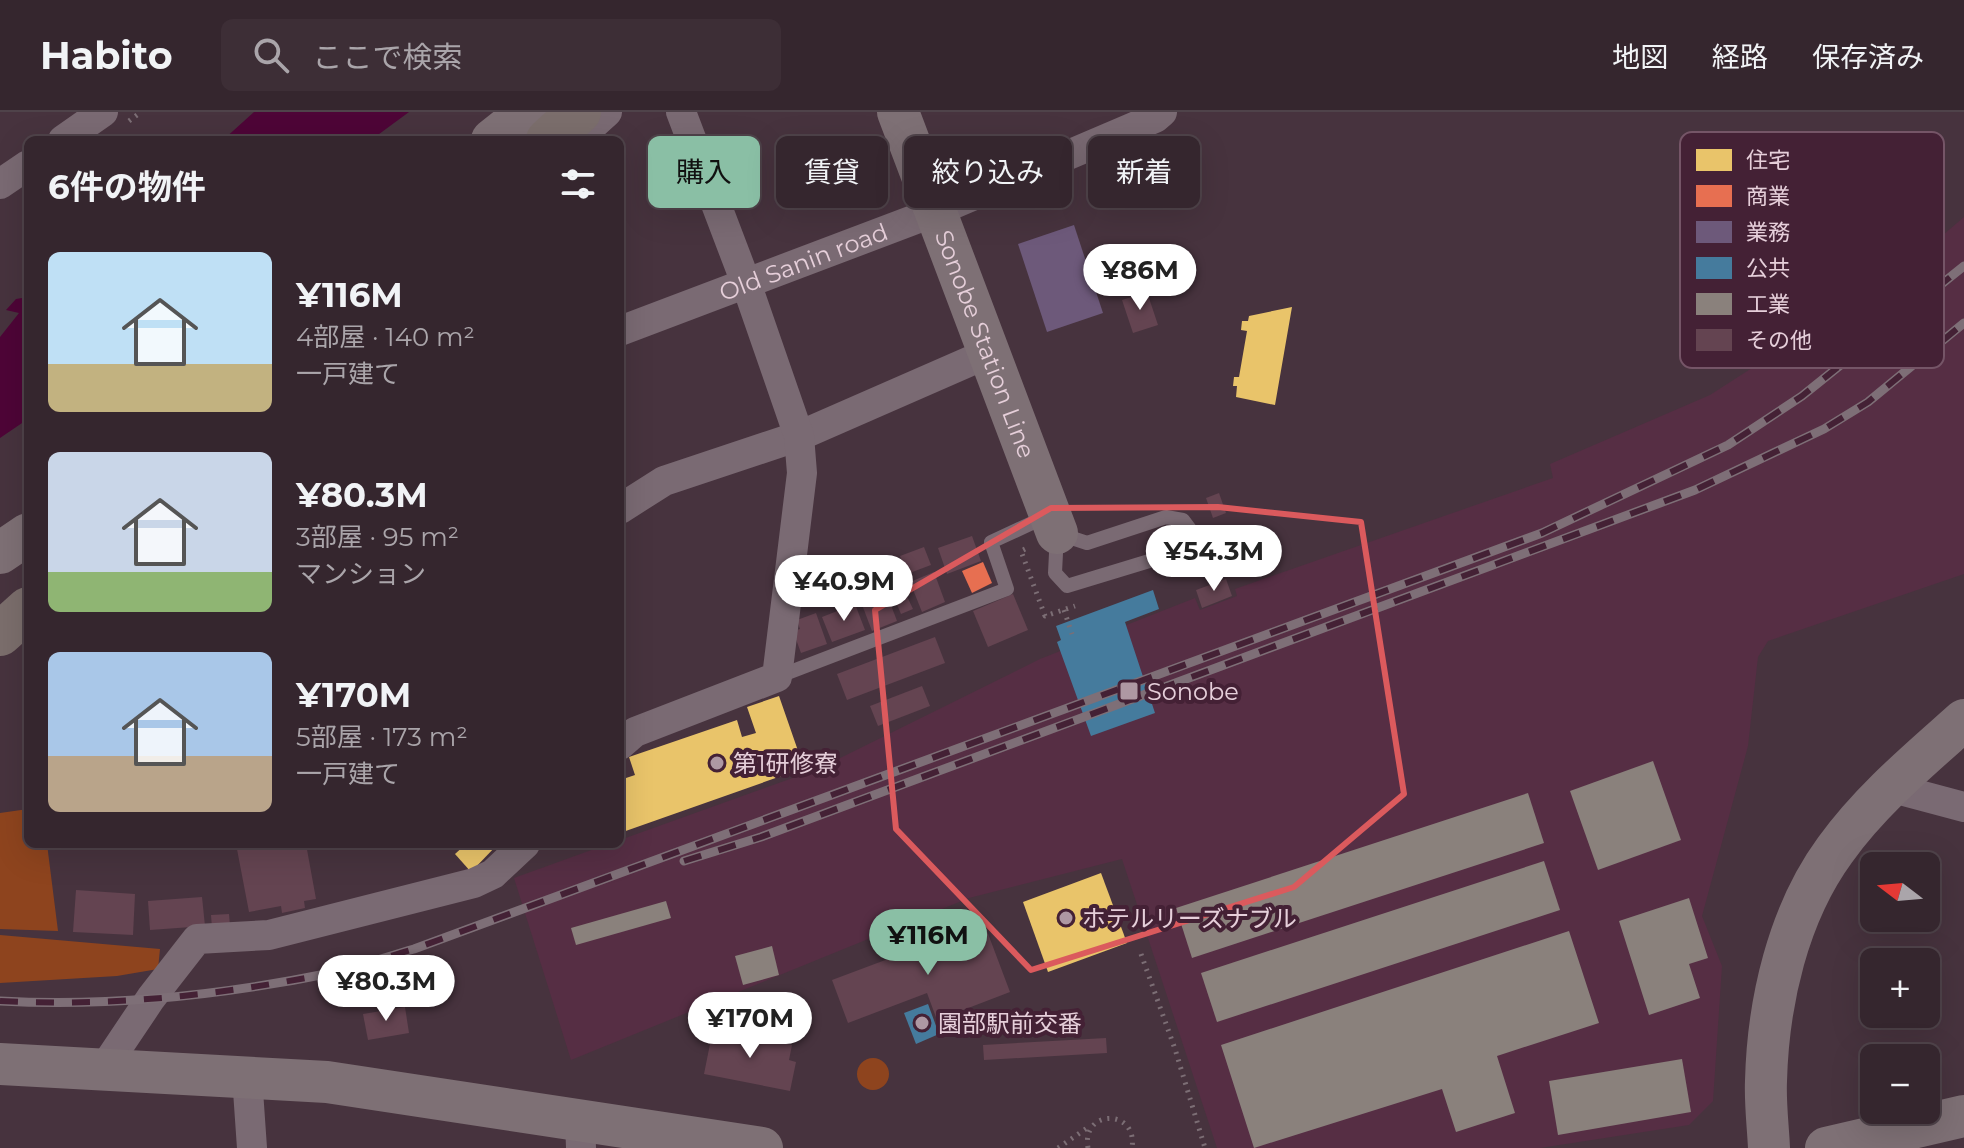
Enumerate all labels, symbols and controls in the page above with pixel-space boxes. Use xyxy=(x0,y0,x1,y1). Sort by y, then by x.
search box xyxy=(221,19,781,91)
text: Habito xyxy=(40,32,173,79)
icon: search xyxy=(249,33,293,77)
text: ここで検索 xyxy=(313,39,463,76)
text: 地図 xyxy=(1612,40,1668,74)
text: 経路 xyxy=(1712,40,1768,74)
text: 保存済み xyxy=(1812,40,1924,74)
legend xyxy=(1680,132,1944,368)
chip: 購入 xyxy=(648,136,760,208)
chip: 賃貸 xyxy=(776,136,888,208)
chip: 絞り込み xyxy=(904,136,1072,208)
chip: 新着 xyxy=(1088,136,1200,208)
text: 住宅 xyxy=(1746,147,1790,174)
icon: filters xyxy=(556,162,600,206)
text: 6件の物件 xyxy=(48,166,206,208)
text: 商業 xyxy=(1746,183,1790,210)
street label: Old Sanin road xyxy=(715,217,892,307)
text: 業務 xyxy=(1746,219,1790,246)
street label: Sonobe Station Line xyxy=(929,226,1042,462)
pin: ¥86M xyxy=(1093,244,1187,312)
text: ¥86M xyxy=(1101,254,1179,286)
text: 公共 xyxy=(1746,255,1790,282)
text: ¥116M xyxy=(296,274,403,316)
icon: home xyxy=(112,284,208,380)
text: 工業 xyxy=(1746,291,1790,318)
text: 4部屋 · 140 m² xyxy=(296,321,475,353)
text: その他 xyxy=(1746,327,1812,354)
text: 一戸建て xyxy=(296,358,400,390)
text: ¥80.3M xyxy=(296,474,428,516)
icon: home xyxy=(112,484,208,580)
text: 3部屋 · 95 m² xyxy=(296,521,459,553)
pin: ¥54.3M xyxy=(1149,525,1279,593)
text: ¥54.3M xyxy=(1164,535,1264,567)
pin: ¥40.9M xyxy=(779,555,909,623)
text: マンション xyxy=(296,558,426,590)
text: ¥40.9M xyxy=(793,565,895,597)
text: ¥170M xyxy=(296,674,411,716)
place label: Sonobe xyxy=(1147,677,1239,706)
marker: Sonobe xyxy=(1118,680,1140,702)
icon: home xyxy=(112,684,208,780)
text: 5部屋 · 173 m² xyxy=(296,721,468,753)
place label: 第1研修寮 xyxy=(733,749,838,778)
marker: 第1研修寮 xyxy=(708,754,726,772)
text: 一戸建て xyxy=(296,758,400,790)
north arrow xyxy=(1860,852,1940,932)
map controls xyxy=(1860,852,1940,1124)
place label: ホテルリーズナブル xyxy=(1082,904,1297,933)
pin: ¥116M xyxy=(872,909,984,977)
marker: ホテルリーズナブル xyxy=(1057,909,1075,927)
text: ¥116M xyxy=(887,919,969,951)
button: + xyxy=(1860,948,1940,1028)
pin: ¥80.3M xyxy=(321,955,451,1023)
text: ¥80.3M xyxy=(336,965,436,997)
pin: ¥170M xyxy=(694,992,806,1060)
text: ¥170M xyxy=(706,1002,794,1034)
place label: 園部駅前交番 xyxy=(938,1009,1082,1038)
marker: 園部駅前交番 xyxy=(913,1014,931,1032)
button: − xyxy=(1860,1044,1940,1124)

